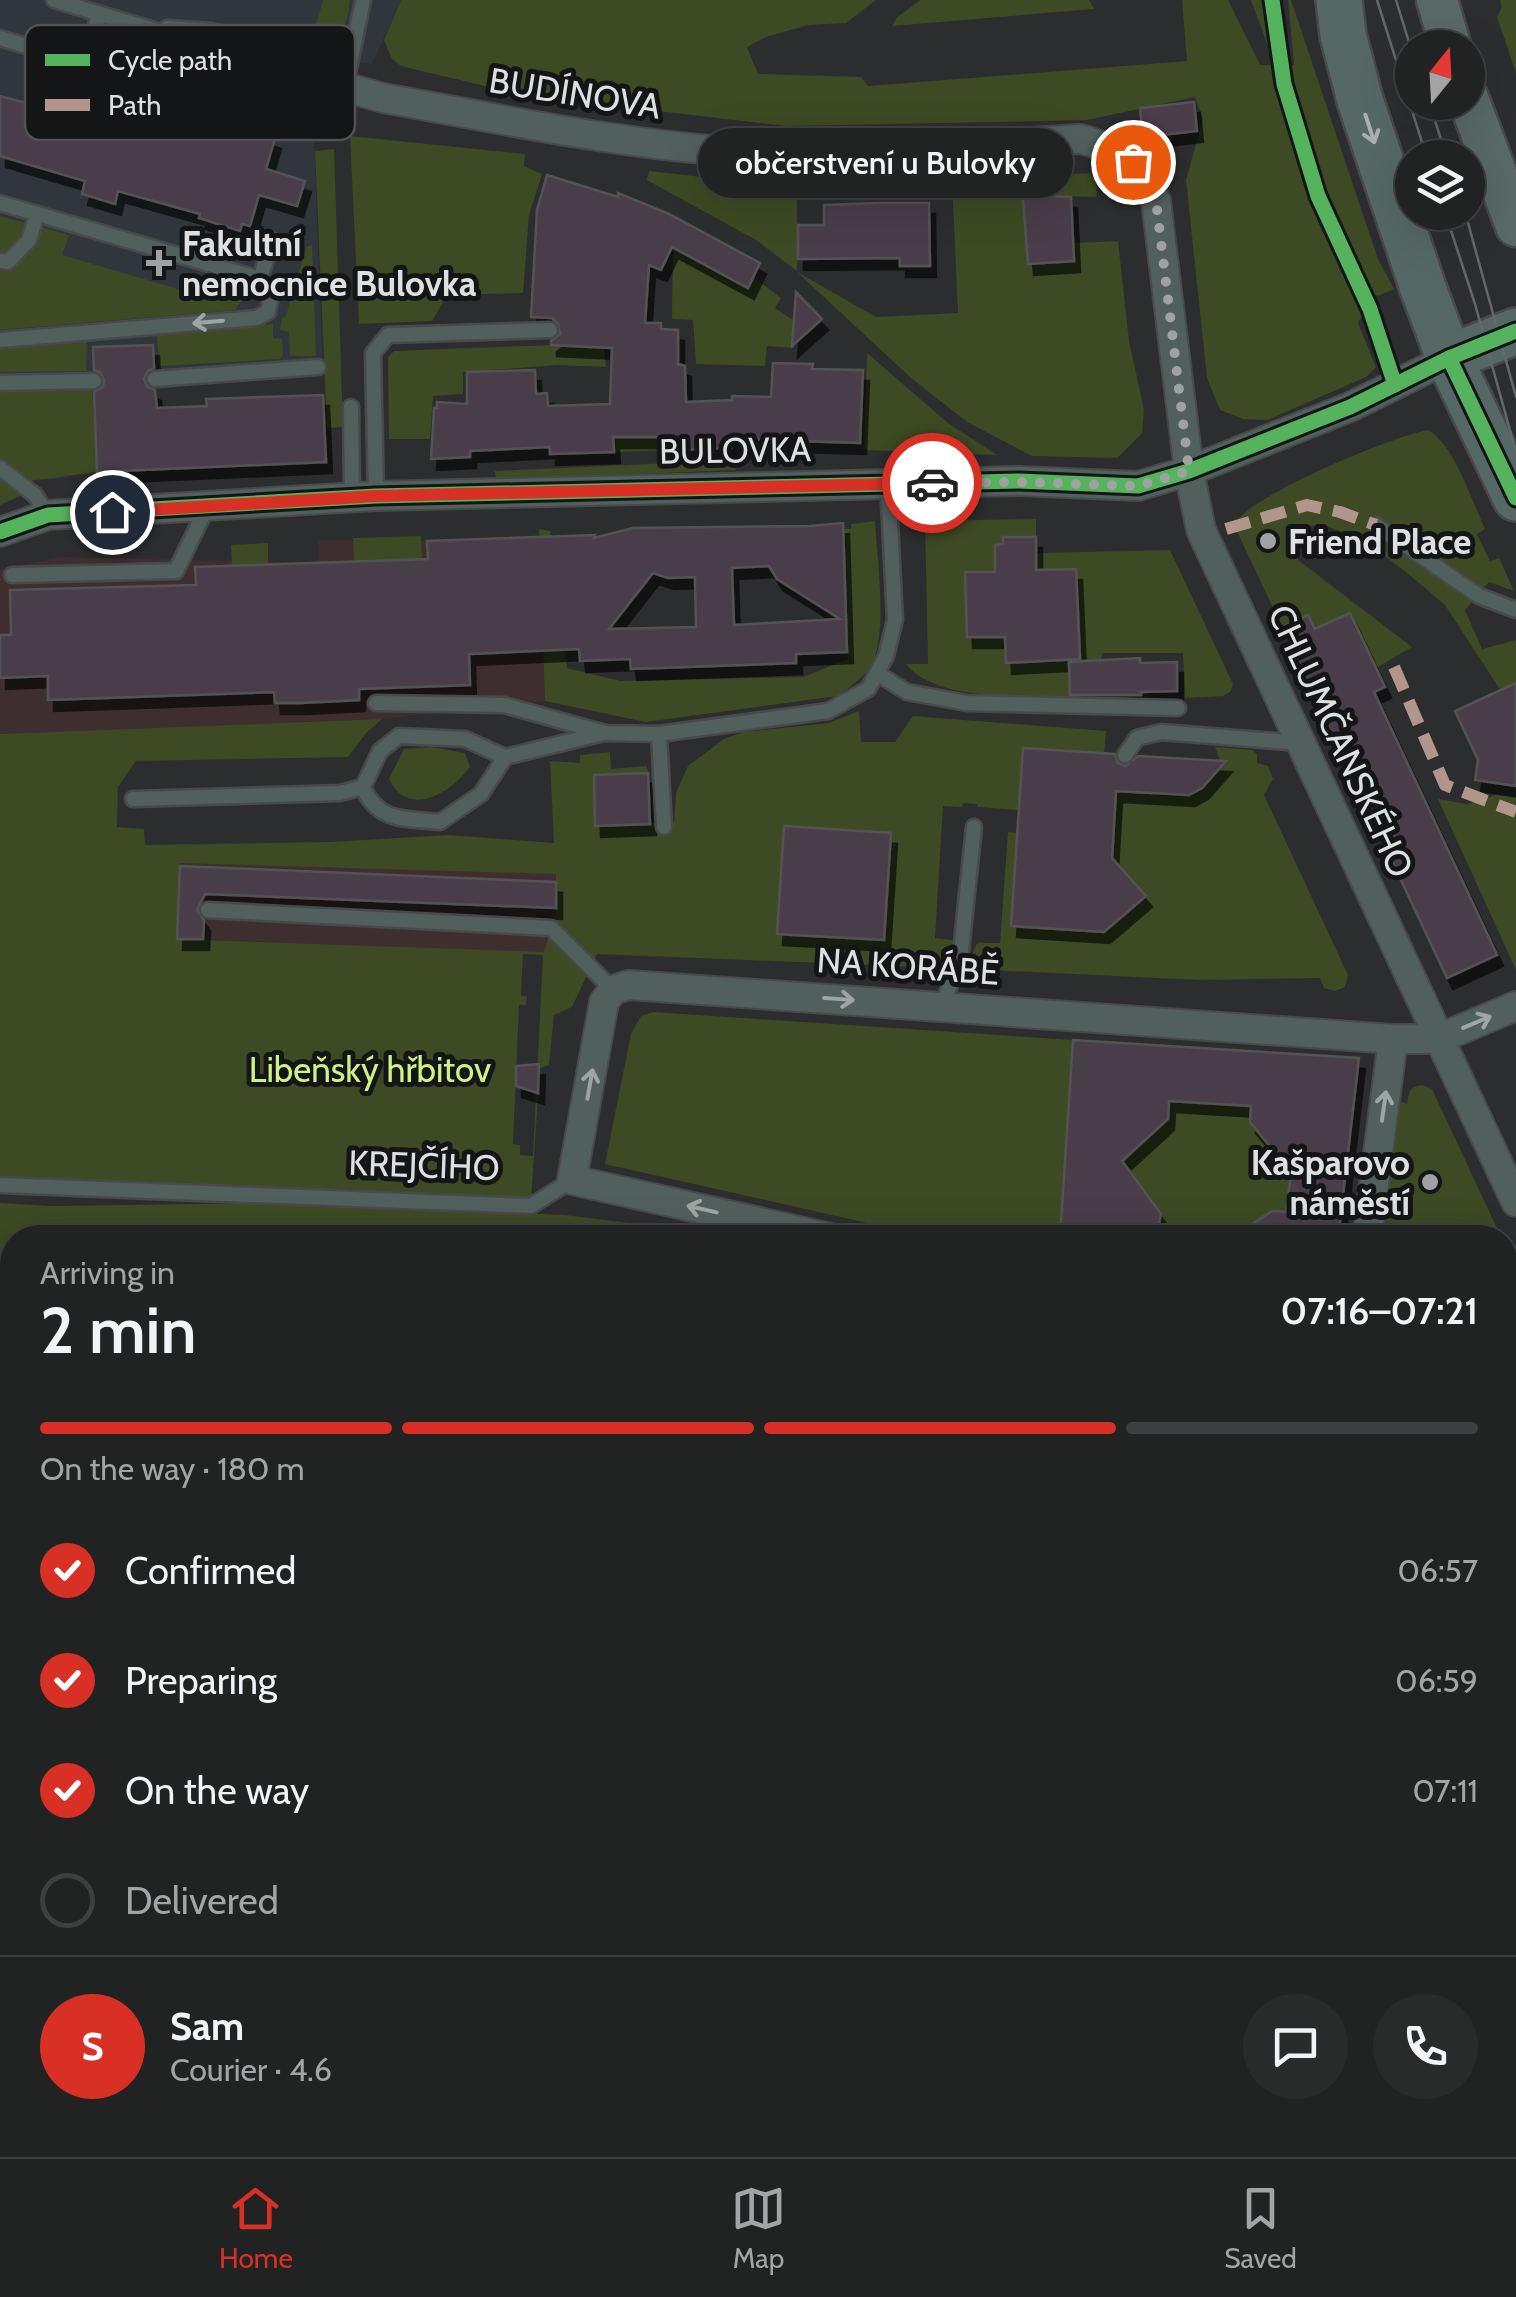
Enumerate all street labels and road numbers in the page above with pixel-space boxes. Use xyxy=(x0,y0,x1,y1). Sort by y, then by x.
street label: BUDÍNOVA xyxy=(486,58,664,128)
street label: BULOVKA xyxy=(659,427,812,473)
street label: CHLUMČANSKÉHO xyxy=(1259,598,1423,884)
street label: NA KORÁBĚ xyxy=(815,938,1001,994)
street label: KREJČÍHO xyxy=(348,1141,500,1189)

